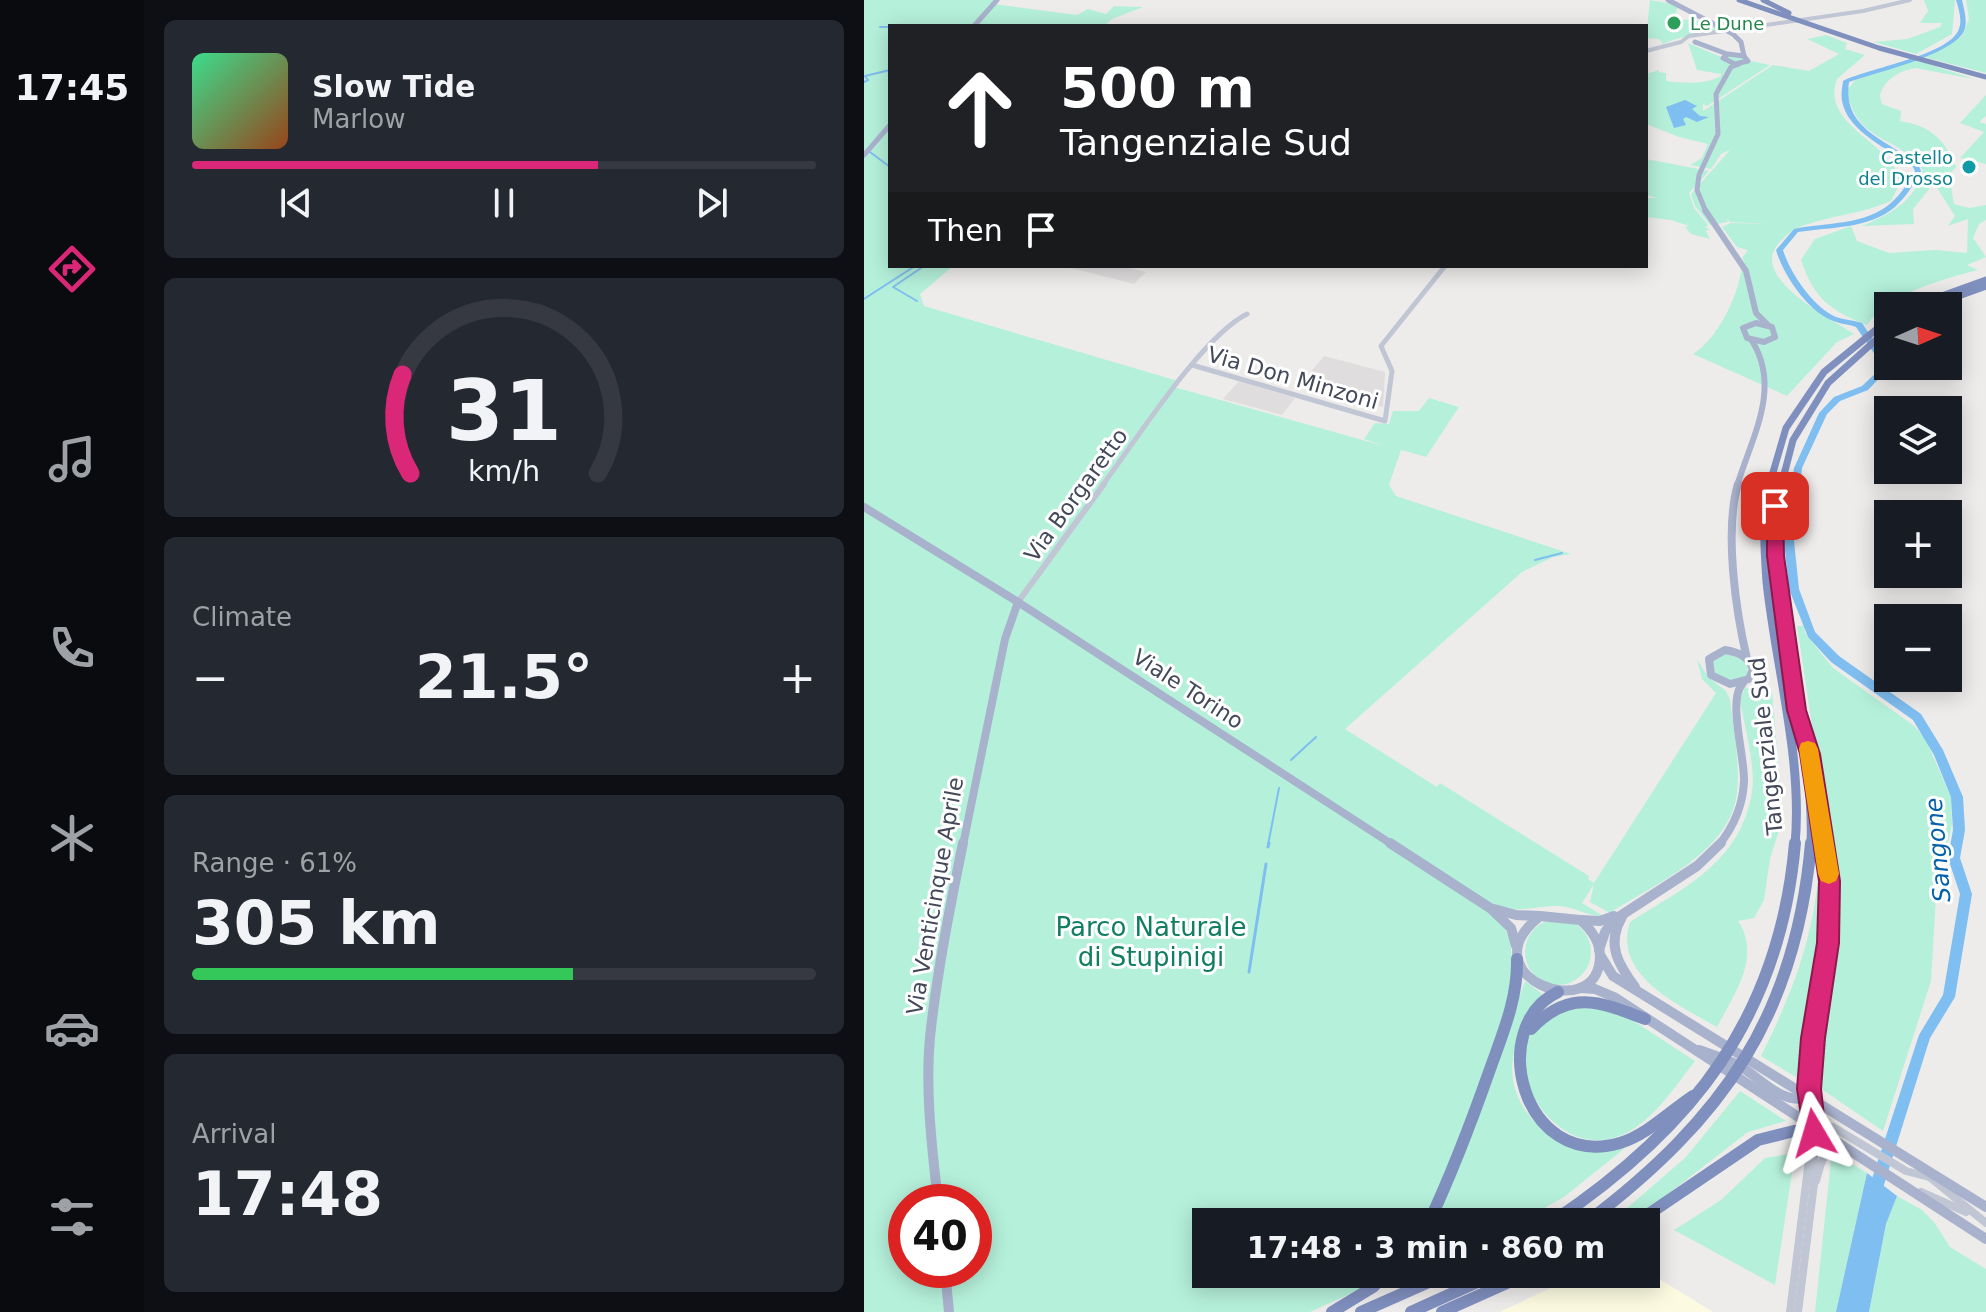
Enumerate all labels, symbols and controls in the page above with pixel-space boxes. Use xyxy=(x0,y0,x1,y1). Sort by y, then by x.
place label: Le Dune xyxy=(1690,13,1764,34)
marker: Le Dune xyxy=(1665,14,1683,32)
text: 500 m xyxy=(1060,55,1255,120)
icon: ahead xyxy=(928,56,1032,160)
text: 17:45 xyxy=(15,67,129,108)
text: Slow Tide xyxy=(312,69,475,104)
text: Marlow xyxy=(312,104,405,134)
text: Tangenziale Sud xyxy=(1060,122,1352,163)
place label: Castello del Drosso xyxy=(1858,147,1953,189)
marker: Castello del Drosso xyxy=(1960,158,1978,176)
icon: previous xyxy=(274,181,318,225)
icon: pause xyxy=(482,181,526,225)
icon: next xyxy=(690,181,734,225)
icon: arrive xyxy=(1019,208,1063,252)
text: Then xyxy=(928,213,1003,248)
icon: directions xyxy=(44,241,100,297)
north arrow xyxy=(1874,292,1962,380)
map controls xyxy=(1874,292,1962,692)
street label: Via Don Minzoni xyxy=(1205,342,1381,414)
text: 31 xyxy=(446,362,562,459)
button: layers xyxy=(1874,396,1962,484)
street label: Via Borgaretto xyxy=(1019,423,1133,567)
icon: music xyxy=(44,431,100,487)
text: km/h xyxy=(468,454,540,488)
pin xyxy=(1741,472,1809,540)
icon: arrive xyxy=(1753,484,1797,528)
button: + xyxy=(1874,500,1962,588)
text: Climate xyxy=(192,602,292,632)
button: − xyxy=(1874,604,1962,692)
icon: phone xyxy=(44,620,100,676)
text: 21.5° xyxy=(415,642,593,712)
street label: Viale Torino xyxy=(1128,644,1248,734)
text: − xyxy=(192,652,229,703)
text: + xyxy=(779,652,816,703)
street label: Tangenziale Sud xyxy=(1744,656,1788,837)
street label: Via Venticinque Aprile xyxy=(902,775,968,1017)
water label: Sangone xyxy=(1919,796,1957,904)
icon: climate xyxy=(44,810,100,866)
text: Range · 61% xyxy=(192,848,357,878)
text: 305 km xyxy=(192,888,441,958)
park label: Parco Naturale di Stupinigi xyxy=(1056,912,1246,972)
icon: car xyxy=(44,1000,100,1056)
position arrow xyxy=(1772,1091,1856,1175)
text: Arrival xyxy=(192,1119,276,1149)
text: 17:48 xyxy=(192,1159,383,1229)
speed limit sign: 40 xyxy=(888,1184,992,1288)
icon: filters xyxy=(44,1189,100,1245)
text: 17:48 · 3 min · 860 m xyxy=(1247,1230,1605,1265)

